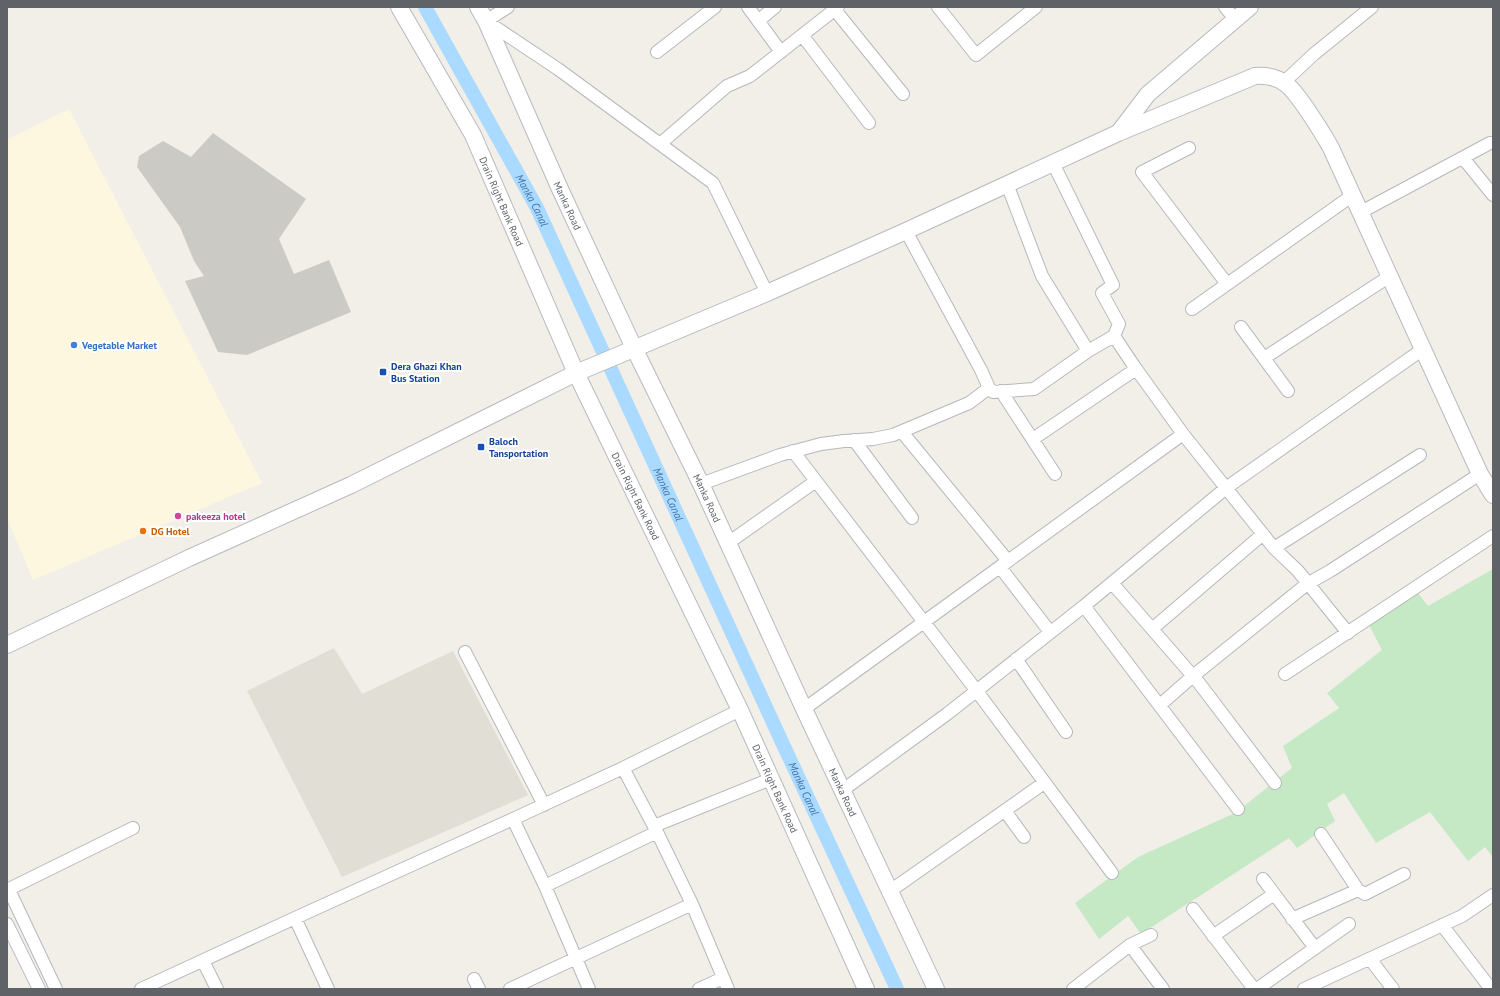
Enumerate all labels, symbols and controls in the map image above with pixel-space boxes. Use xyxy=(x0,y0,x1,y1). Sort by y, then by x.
street label: Drain Right Bank Road xyxy=(477,155,527,248)
water label: Manka Canal xyxy=(512,172,552,229)
street label: Manka Road xyxy=(551,179,585,232)
place label: Vegetable Market xyxy=(81,339,157,352)
marker: Vegetable Market xyxy=(69,340,79,350)
place label: Dera Ghazi Khan Bus Station xyxy=(391,360,462,385)
marker: Dera Ghazi Khan Bus Station xyxy=(378,367,388,377)
place label: Baloch Tansportation xyxy=(489,435,548,460)
marker: Baloch Tansportation xyxy=(476,442,486,452)
street label: Drain Right Bank Road xyxy=(609,450,663,542)
water label: Manka Canal xyxy=(650,465,687,523)
street label: Manka Road xyxy=(690,472,724,524)
place label: pakeeza hotel xyxy=(186,510,246,523)
marker: pakeeza hotel xyxy=(173,511,183,521)
place label: DG Hotel xyxy=(151,525,189,538)
marker: DG Hotel xyxy=(138,526,148,536)
street label: Drain Right Bank Road xyxy=(750,742,801,835)
water label: Manka Canal xyxy=(785,760,822,818)
street label: Manka Road xyxy=(826,766,860,818)

